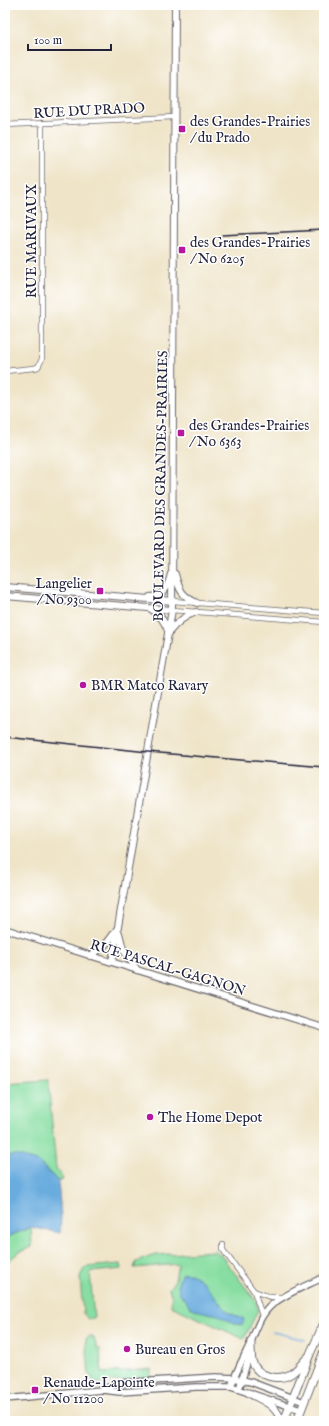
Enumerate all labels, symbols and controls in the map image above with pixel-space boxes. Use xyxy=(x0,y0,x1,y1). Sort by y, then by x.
scale bar xyxy=(28,26,111,52)
text: 100 m xyxy=(34,33,62,48)
street label: RUE DU PRADO xyxy=(33,99,146,123)
place label: des Grandes-Prairies / du Prado xyxy=(190,113,310,147)
marker: des Grandes-Prairies / du Prado xyxy=(177,124,187,134)
street label: RUE MARIVAUX xyxy=(23,183,41,298)
place label: des Grandes-Prairies / No 6205 xyxy=(190,234,310,268)
marker: des Grandes-Prairies / No 6205 xyxy=(177,245,187,255)
street label: BOULEVARD DES GRANDES-PRAIRIES xyxy=(150,350,172,622)
place label: des Grandes-Prairies / No 6363 xyxy=(189,417,309,451)
marker: des Grandes-Prairies / No 6363 xyxy=(176,428,186,438)
place label: Langelier / No 9300 xyxy=(35,575,92,609)
marker: Langelier / No 9300 xyxy=(95,586,105,596)
place label: BMR Matco Ravary xyxy=(91,677,209,695)
marker: BMR Matco Ravary xyxy=(78,680,88,690)
street label: RUE PASCAL-GAGNON xyxy=(88,936,248,1000)
place label: The Home Depot xyxy=(158,1109,263,1127)
marker: The Home Depot xyxy=(145,1112,155,1122)
place label: Bureau en Gros xyxy=(135,1341,225,1359)
marker: Bureau en Gros xyxy=(122,1344,132,1354)
place label: Renaude-Lapointe / No 11200 xyxy=(43,1374,155,1408)
marker: Renaude-Lapointe / No 11200 xyxy=(30,1385,40,1395)

